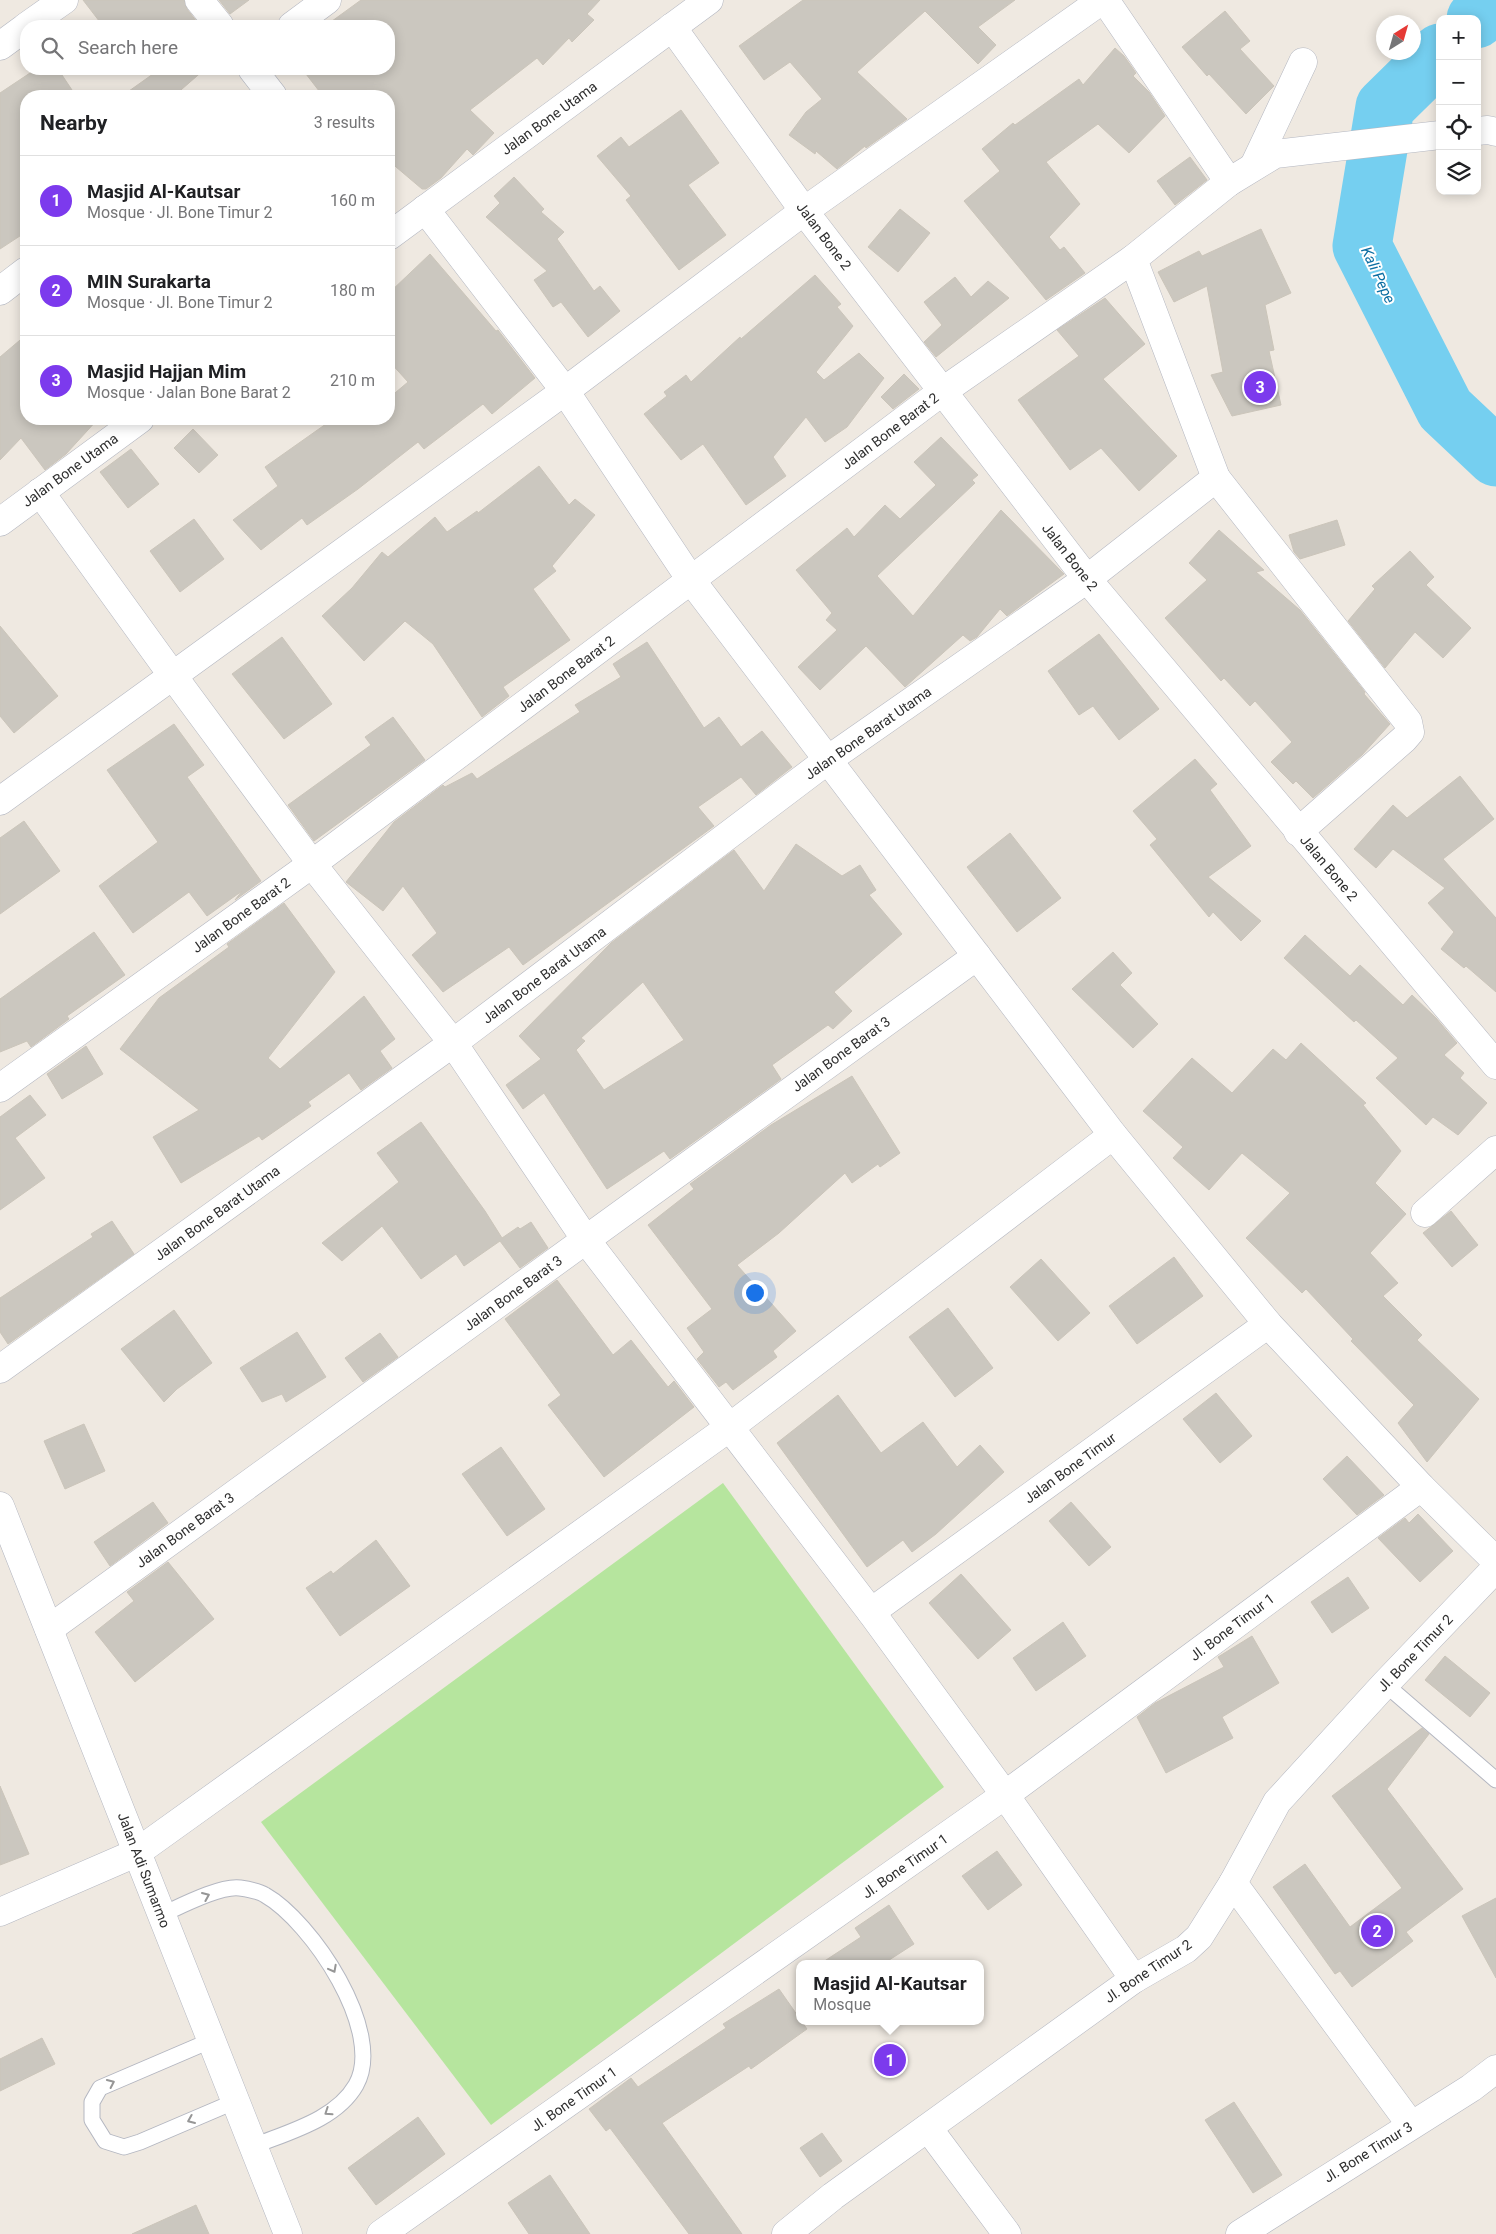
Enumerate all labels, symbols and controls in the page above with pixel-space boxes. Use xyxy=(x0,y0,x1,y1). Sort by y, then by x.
north arrow xyxy=(1376,15,1421,60)
map controls xyxy=(1436,15,1481,195)
button: + xyxy=(1436,15,1481,60)
search box xyxy=(20,20,395,75)
icon: search xyxy=(38,34,66,62)
text: Search here xyxy=(78,36,178,59)
button: − xyxy=(1436,60,1481,105)
street label: Jalan Bone Utama xyxy=(498,78,600,158)
button: locate xyxy=(1436,105,1481,150)
text: Nearby xyxy=(40,111,107,135)
text: 3 results xyxy=(314,113,375,132)
button: layers xyxy=(1436,150,1481,195)
text: Masjid Al-Kautsar xyxy=(87,180,240,203)
text: 1 xyxy=(51,191,61,210)
text: 160 m xyxy=(330,191,375,210)
street label: Jalan Bone 2 xyxy=(793,199,855,273)
text: Mosque · Jl. Bone Timur 2 xyxy=(87,203,273,222)
water label: Kali Pepe xyxy=(1357,244,1399,306)
text: MIN Surakarta xyxy=(87,270,211,293)
text: 2 xyxy=(51,281,61,300)
text: 180 m xyxy=(330,281,375,300)
text: Mosque · Jl. Bone Timur 2 xyxy=(87,293,273,312)
text: Masjid Hajjan Mim xyxy=(87,360,246,383)
pin: 3 xyxy=(1244,368,1276,406)
text: 3 xyxy=(51,371,61,390)
text: 210 m xyxy=(330,371,375,390)
text: Mosque · Jalan Bone Barat 2 xyxy=(87,383,291,402)
street label: Jalan Bone Barat 2 xyxy=(838,389,942,473)
street label: Jalan Bone Utama xyxy=(19,430,121,510)
street label: Jalan Bone 2 xyxy=(1039,520,1101,594)
street label: Jalan Bone Barat 2 xyxy=(514,632,618,716)
street label: Jalan Bone Barat Utama xyxy=(802,683,934,783)
street label: Jalan Bone 2 xyxy=(1297,832,1361,904)
street label: Jalan Bone Barat 2 xyxy=(189,874,293,956)
street label: Jalan Bone Barat Utama xyxy=(479,923,609,1027)
street label: Jalan Bone Barat 3 xyxy=(789,1013,893,1095)
street label: Jalan Bone Barat Utama xyxy=(151,1162,283,1264)
street label: Jalan Bone Barat 3 xyxy=(461,1252,565,1334)
your location xyxy=(742,1280,768,1306)
street label: Jalan Bone Timur xyxy=(1021,1429,1119,1507)
street label: Jalan Bone Barat 3 xyxy=(133,1489,237,1571)
street label: Jl. Bone Timur 1 xyxy=(1187,1590,1277,1664)
street label: Jl. Bone Timur 2 xyxy=(1374,1611,1456,1695)
street label: Jalan Adi Sumarmo xyxy=(115,1810,173,1930)
street label: Jl. Bone Timur 1 xyxy=(859,1830,951,1902)
one-way arrow xyxy=(201,1891,210,1902)
pin: 2 xyxy=(1361,1912,1393,1950)
street label: Jl. Bone Timur 2 xyxy=(1102,1936,1195,2006)
popup xyxy=(796,1960,984,2025)
one-way arrow xyxy=(327,1964,337,1973)
text: Masjid Al-Kautsar xyxy=(813,1972,967,1995)
text: Mosque xyxy=(813,1995,871,2014)
pin: 1 xyxy=(874,2041,906,2079)
street label: Jl. Bone Timur 1 xyxy=(528,2063,620,2135)
one-way arrow xyxy=(106,2079,115,2089)
one-way arrow xyxy=(324,2106,334,2115)
one-way arrow xyxy=(187,2114,196,2125)
street label: Jl. Bone Timur 3 xyxy=(1321,2118,1415,2186)

